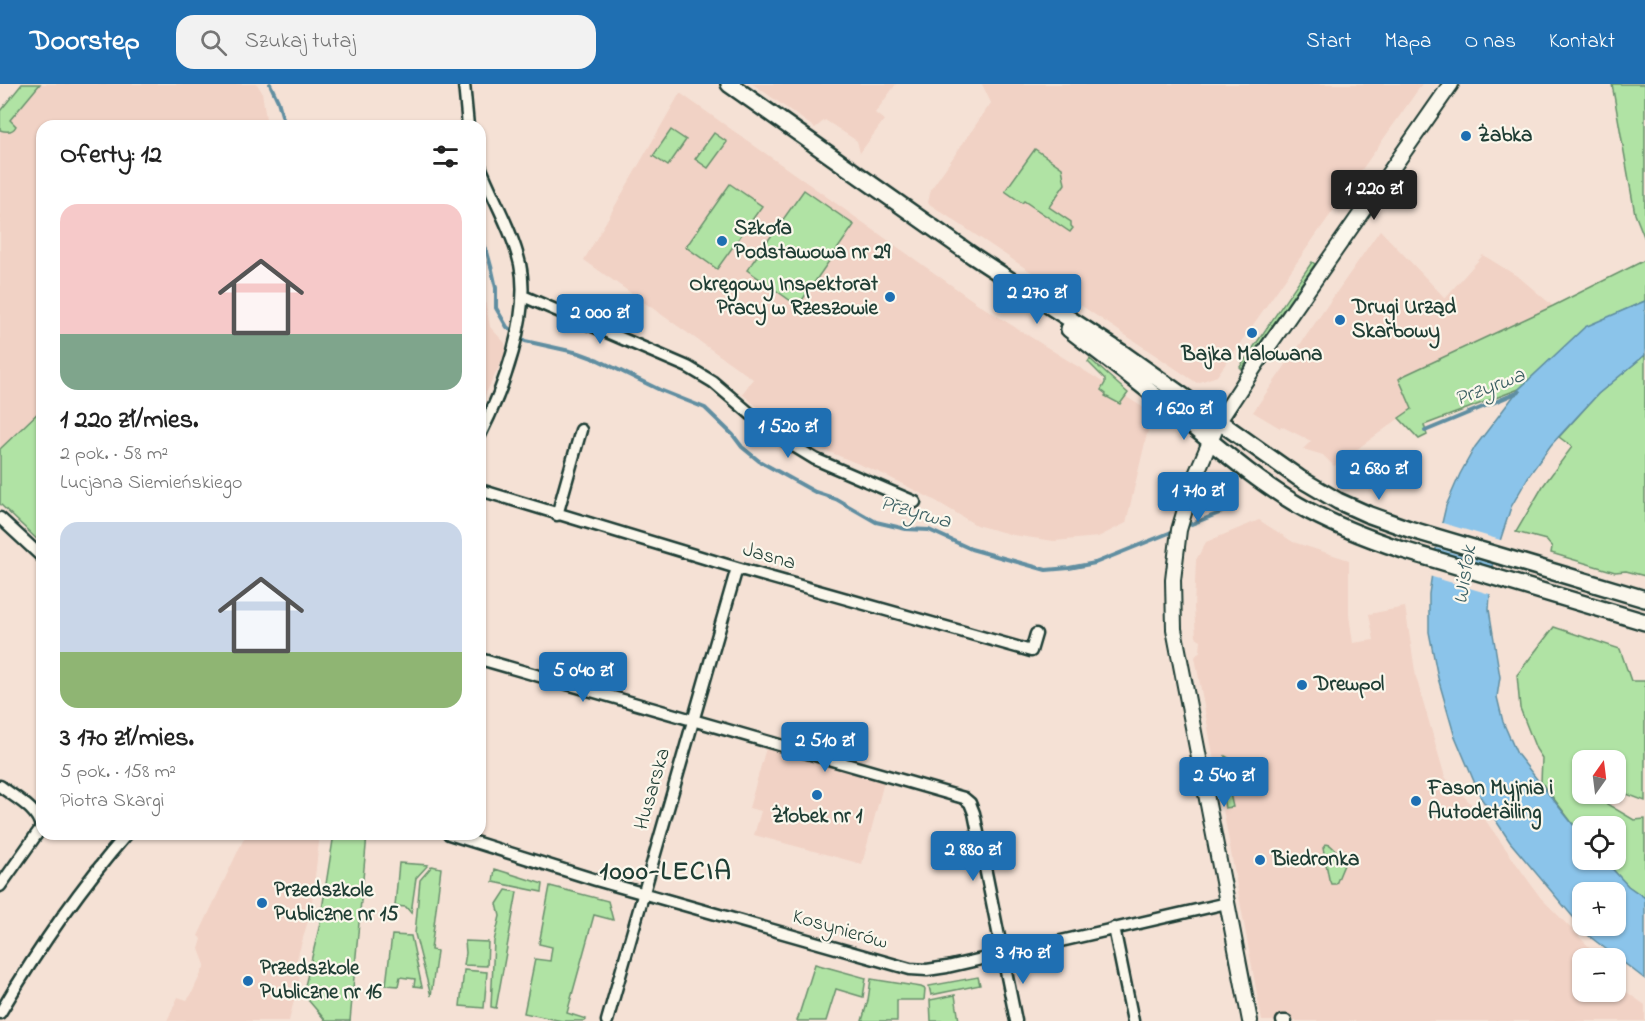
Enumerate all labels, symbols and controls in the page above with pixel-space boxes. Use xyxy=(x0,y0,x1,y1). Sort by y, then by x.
search box xyxy=(176,15,596,69)
text: Doorstep xyxy=(30,22,140,63)
icon: search xyxy=(197,26,230,59)
text: Szukaj tutaj xyxy=(245,26,356,58)
text: Start xyxy=(1306,27,1352,57)
text: Mapa xyxy=(1385,27,1431,57)
text: O nas xyxy=(1464,27,1516,57)
text: Kontakt xyxy=(1549,27,1615,57)
place label: Żabka xyxy=(1478,121,1532,151)
marker: Żabka xyxy=(1459,129,1473,143)
text: Oferty: 12 xyxy=(60,137,162,175)
icon: filters xyxy=(429,140,462,173)
pin: 1 220 zł xyxy=(1312,170,1436,221)
text: 1 220 zł xyxy=(1345,175,1403,204)
place label: Szkoła Podstawowa nr 29 xyxy=(734,214,891,268)
marker: Szkoła Podstawowa nr 29 xyxy=(715,234,729,248)
icon: home xyxy=(207,243,315,351)
place label: Okręgowy Inspektorat Pracy w Rzeszowie xyxy=(689,270,879,326)
pin: 2 270 zł xyxy=(975,274,1099,325)
text: 2 270 zł xyxy=(1007,279,1067,308)
marker: Okręgowy Inspektorat Pracy w Rzeszowie xyxy=(883,290,897,304)
place label: Drugi Urząd Skarbowy xyxy=(1351,293,1456,349)
pin: 2 000 zł xyxy=(538,294,662,345)
text: 2 000 zł xyxy=(571,299,629,328)
marker: Drugi Urząd Skarbowy xyxy=(1333,313,1347,327)
marker: Bajka Malowana xyxy=(1245,326,1259,340)
place label: Bajka Malowana xyxy=(1181,340,1322,370)
water label: Przyrwa xyxy=(1450,360,1531,416)
pin: 1 620 zł xyxy=(1122,390,1246,441)
text: 1 620 zł xyxy=(1156,395,1212,424)
text: 1 220 zł/mies. xyxy=(60,402,198,440)
pin: 1 520 zł xyxy=(726,408,850,459)
text: 1 520 zł xyxy=(758,413,818,442)
text: 2 pok. · 58 m² xyxy=(60,440,168,469)
pin: 2 680 zł xyxy=(1317,450,1441,501)
text: 2 680 zł xyxy=(1350,455,1408,484)
text: Lucjana Siemieńskiego xyxy=(60,469,242,498)
pin: 1 710 zł xyxy=(1136,472,1260,523)
text: 1 710 zł xyxy=(1172,477,1224,506)
water label: Przyrwa xyxy=(876,488,955,539)
street label: Jasna xyxy=(739,535,799,579)
water label: Wisłok xyxy=(1446,542,1487,607)
icon: home xyxy=(207,561,315,669)
pin: 5 040 zł xyxy=(521,652,645,703)
text: 5 040 zł xyxy=(553,657,613,686)
place label: Drewpol xyxy=(1313,670,1385,700)
marker: Drewpol xyxy=(1295,678,1309,692)
text: 3 170 zł/mies. xyxy=(60,720,194,758)
pin: 2 510 zł xyxy=(763,722,887,773)
text: 2 510 zł xyxy=(795,727,855,756)
street label: Husarska xyxy=(627,745,679,833)
north arrow xyxy=(1572,750,1626,804)
map controls xyxy=(1572,750,1626,1002)
pin: 2 540 zł xyxy=(1162,757,1286,808)
text: 5 pok. · 158 m² xyxy=(60,758,176,787)
text: 2 540 zł xyxy=(1193,762,1255,791)
place label: Fason Myjnia i Autodetailing xyxy=(1427,774,1554,830)
text: Piotra Skargi xyxy=(60,787,164,816)
marker: Żłobek nr 1 xyxy=(810,788,824,802)
marker: Fason Myjnia i Autodetailing xyxy=(1409,794,1423,808)
place label: Żłobek nr 1 xyxy=(772,802,863,832)
button: locate xyxy=(1572,816,1626,870)
pin: 2 880 zł xyxy=(911,831,1035,882)
text: 2 880 zł xyxy=(945,836,1001,865)
place label: Biedronka xyxy=(1271,845,1359,875)
district label: 1000-LECIA xyxy=(600,853,732,892)
marker: Biedronka xyxy=(1253,853,1267,867)
place label: Przedszkole Publiczne nr 15 xyxy=(274,876,399,930)
button: + xyxy=(1572,882,1626,936)
marker: Przedszkole Publiczne nr 15 xyxy=(255,896,269,910)
street label: Kosynierów xyxy=(788,902,891,960)
pin: 3 170 zł xyxy=(961,934,1085,985)
text: 3 170 zł xyxy=(996,939,1050,968)
button: − xyxy=(1572,948,1626,1002)
place label: Przedszkole Publiczne nr 16 xyxy=(260,954,383,1008)
marker: Przedszkole Publiczne nr 16 xyxy=(241,974,255,988)

